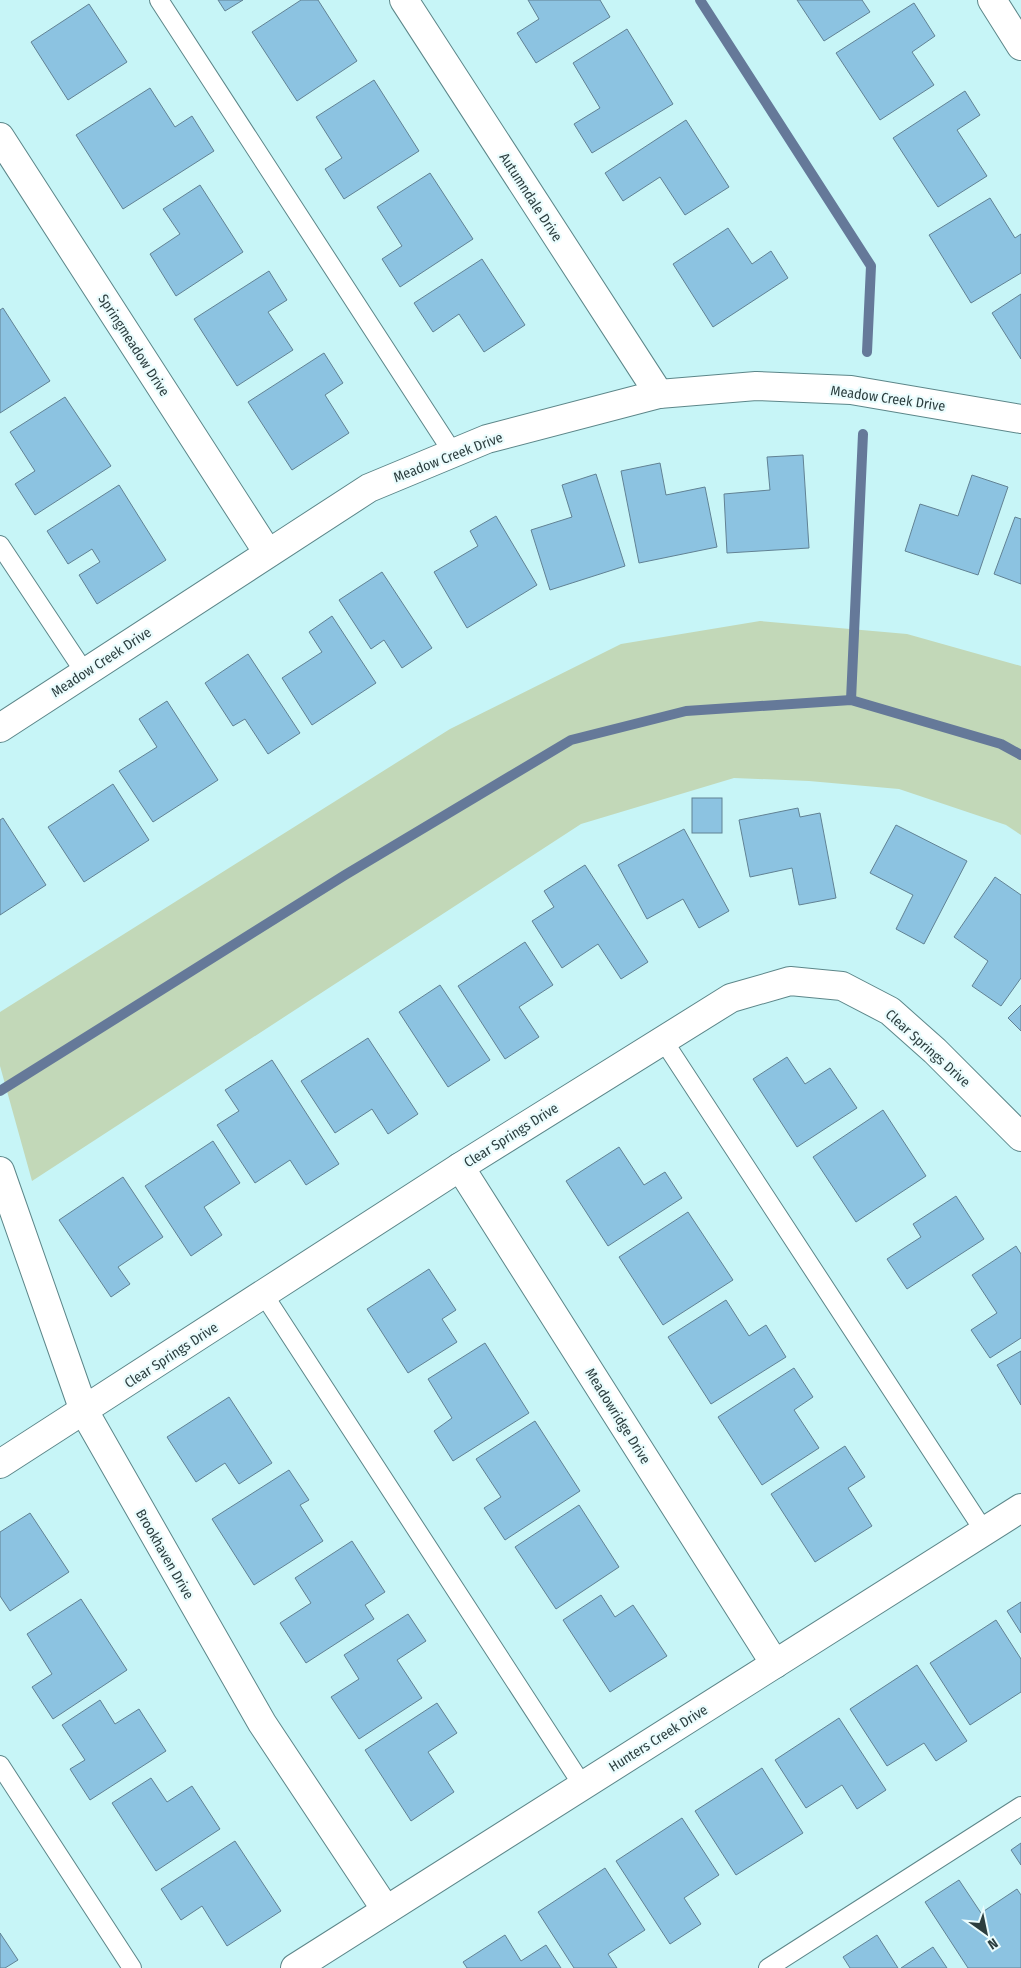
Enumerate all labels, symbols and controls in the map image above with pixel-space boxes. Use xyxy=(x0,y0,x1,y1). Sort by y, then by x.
street label: Autumndale Drive xyxy=(496,150,566,245)
street label: Springmeadow Drive xyxy=(94,291,173,400)
street label: Meadow Creek Drive xyxy=(829,382,946,415)
street label: Meadow Creek Drive xyxy=(391,429,505,486)
street label: Meadow Creek Drive xyxy=(48,624,154,701)
street label: Clear Springs Drive xyxy=(882,1006,974,1091)
street label: Clear Springs Drive xyxy=(461,1100,562,1171)
street label: Clear Springs Drive xyxy=(121,1319,221,1392)
street label: Meadowridge Drive xyxy=(581,1365,654,1467)
street label: Brookhaven Drive xyxy=(132,1506,197,1602)
street label: Hunters Creek Drive xyxy=(606,1701,711,1776)
north arrow xyxy=(961,1908,1011,1958)
text: N xyxy=(985,1934,1001,1953)

